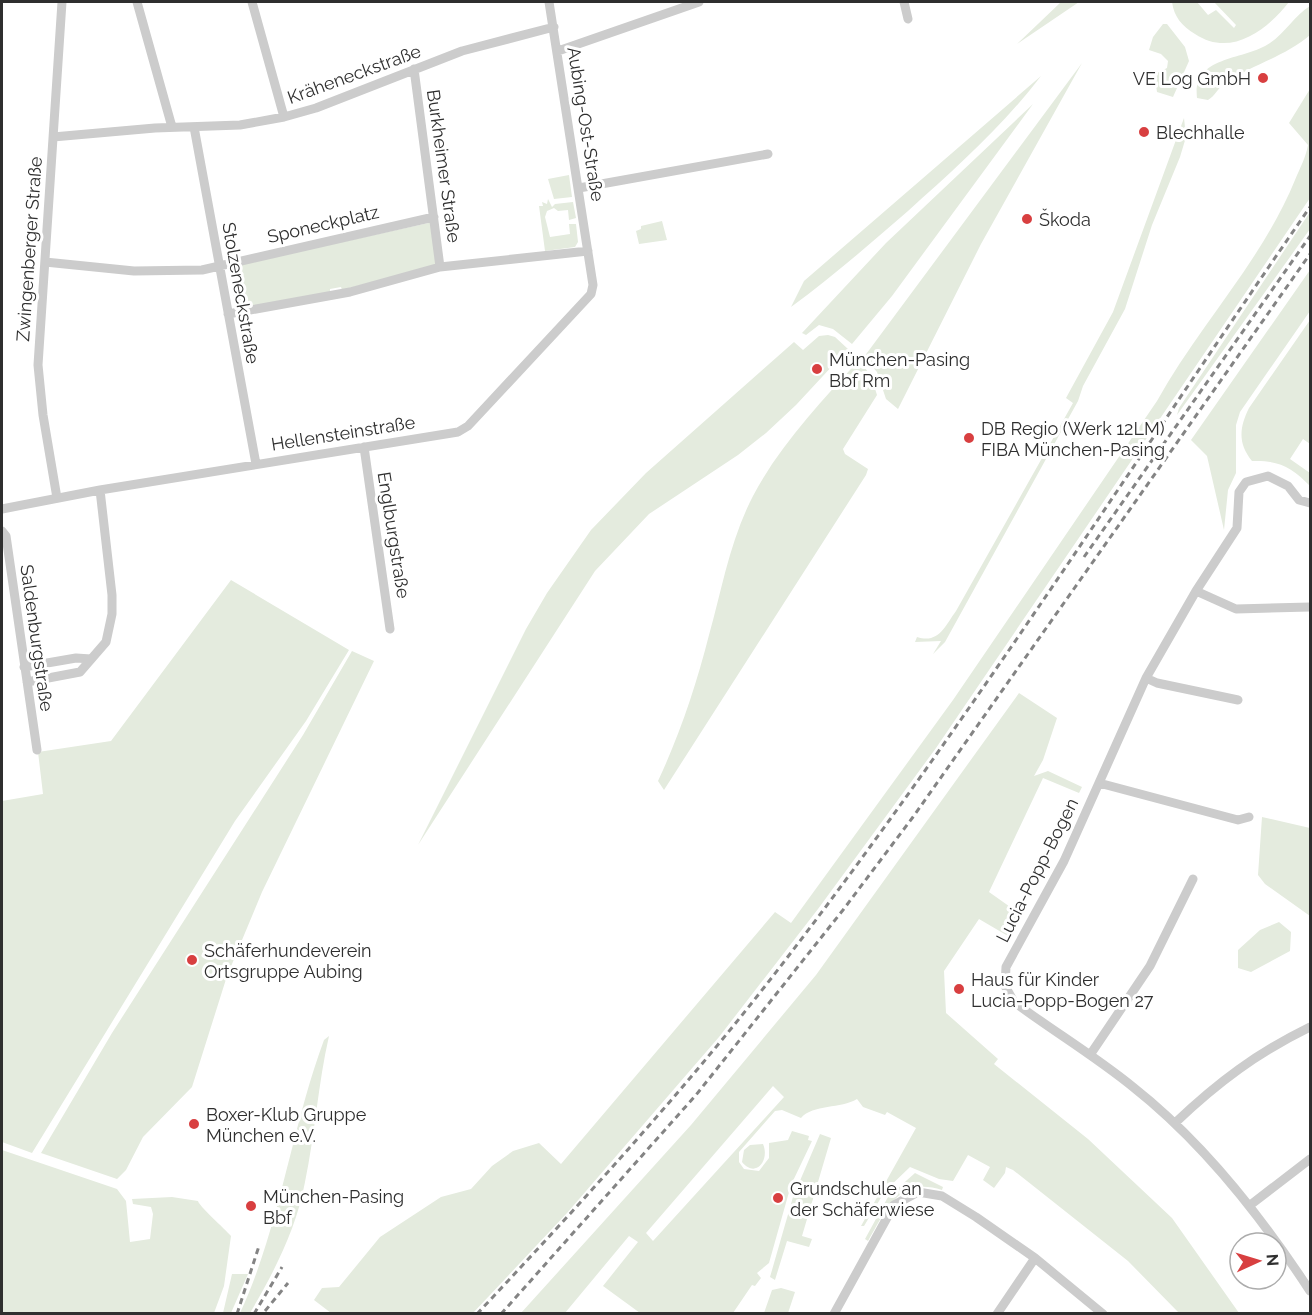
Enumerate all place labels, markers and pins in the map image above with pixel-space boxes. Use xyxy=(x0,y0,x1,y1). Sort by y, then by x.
place label: VE Log GmbH xyxy=(1133,68,1251,89)
marker: VE Log GmbH xyxy=(1256,71,1270,85)
place label: Blechhalle xyxy=(1156,122,1245,143)
marker: Blechhalle xyxy=(1137,125,1151,139)
place label: Škoda xyxy=(1039,208,1091,230)
marker: Škoda xyxy=(1020,212,1034,226)
place label: München-Pasing Bbf Rm xyxy=(829,349,970,391)
marker: München-Pasing Bbf Rm xyxy=(810,362,824,376)
place label: DB Regio (Werk 12LM) FIBA München-Pasing xyxy=(981,418,1165,460)
marker: DB Regio (Werk 12LM) FIBA München-Pasing xyxy=(962,431,976,445)
place label: Schäferhundeverein Ortsgruppe Aubing xyxy=(204,940,372,982)
marker: Schäferhundeverein Ortsgruppe Aubing xyxy=(185,953,199,967)
place label: Haus für Kinder Lucia-Popp-Bogen 27 xyxy=(971,969,1154,1011)
marker: Haus für Kinder Lucia-Popp-Bogen 27 xyxy=(952,982,966,996)
place label: Boxer-Klub Gruppe München e.V. xyxy=(206,1104,367,1146)
marker: Boxer-Klub Gruppe München e.V. xyxy=(187,1117,201,1131)
place label: Grundschule an der Schäferwiese xyxy=(790,1178,935,1220)
place label: München-Pasing Bbf xyxy=(263,1186,404,1228)
marker: Grundschule an der Schäferwiese xyxy=(771,1191,785,1205)
marker: München-Pasing Bbf xyxy=(244,1199,258,1213)

